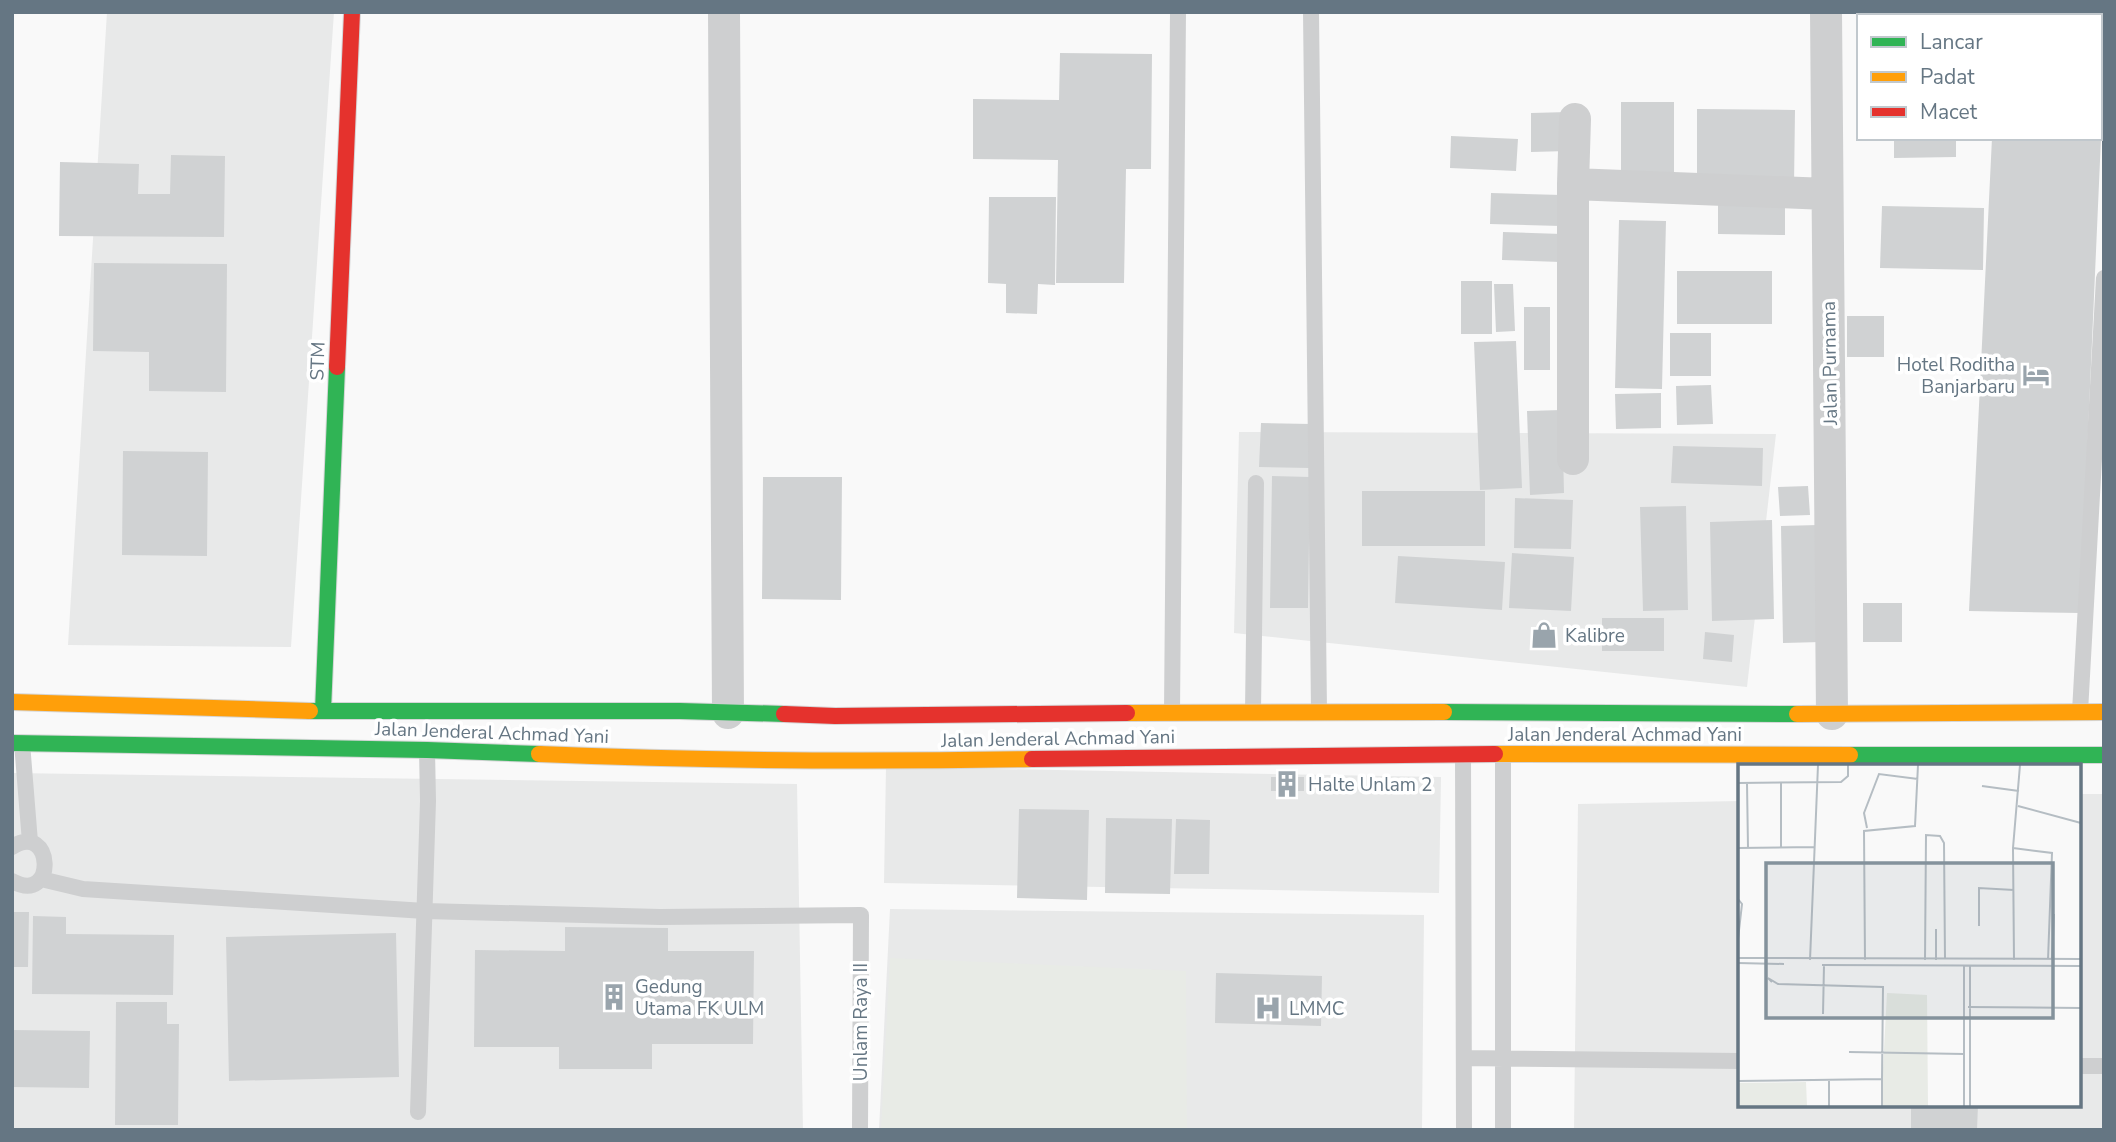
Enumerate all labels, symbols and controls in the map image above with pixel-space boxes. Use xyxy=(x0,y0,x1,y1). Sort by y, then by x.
legend xyxy=(1857,14,2102,140)
text: Lancar xyxy=(1920,28,1983,56)
text: Padat xyxy=(1920,63,1975,91)
text: Macet xyxy=(1920,98,1978,126)
street label: Jalan Purnama xyxy=(1816,301,1844,426)
street label: STM xyxy=(304,341,332,381)
place label: Hotel Roditha Banjarbaru xyxy=(1897,352,2015,400)
hotel icon: Hotel Roditha Banjarbaru xyxy=(2021,360,2051,390)
shop icon: Kalibre xyxy=(1529,620,1559,650)
place label: Kalibre xyxy=(1565,623,1625,649)
street label: Jalan Jenderal Achmad Yani xyxy=(374,716,609,750)
street label: Jalan Jenderal Achmad Yani xyxy=(1507,722,1742,748)
street label: Jalan Jenderal Achmad Yani xyxy=(940,724,1175,754)
inset map xyxy=(1738,764,2081,1107)
building icon: Halte Unlam 2 xyxy=(1272,769,1302,799)
place label: Halte Unlam 2 xyxy=(1308,772,1432,798)
street label: Unlam Raya II xyxy=(848,963,874,1081)
place label: Gedung Utama FK ULM xyxy=(635,974,764,1022)
building icon: Gedung Utama FK ULM xyxy=(599,982,629,1012)
hospital icon: LMMC xyxy=(1253,993,1283,1023)
place label: LMMC xyxy=(1289,996,1345,1022)

